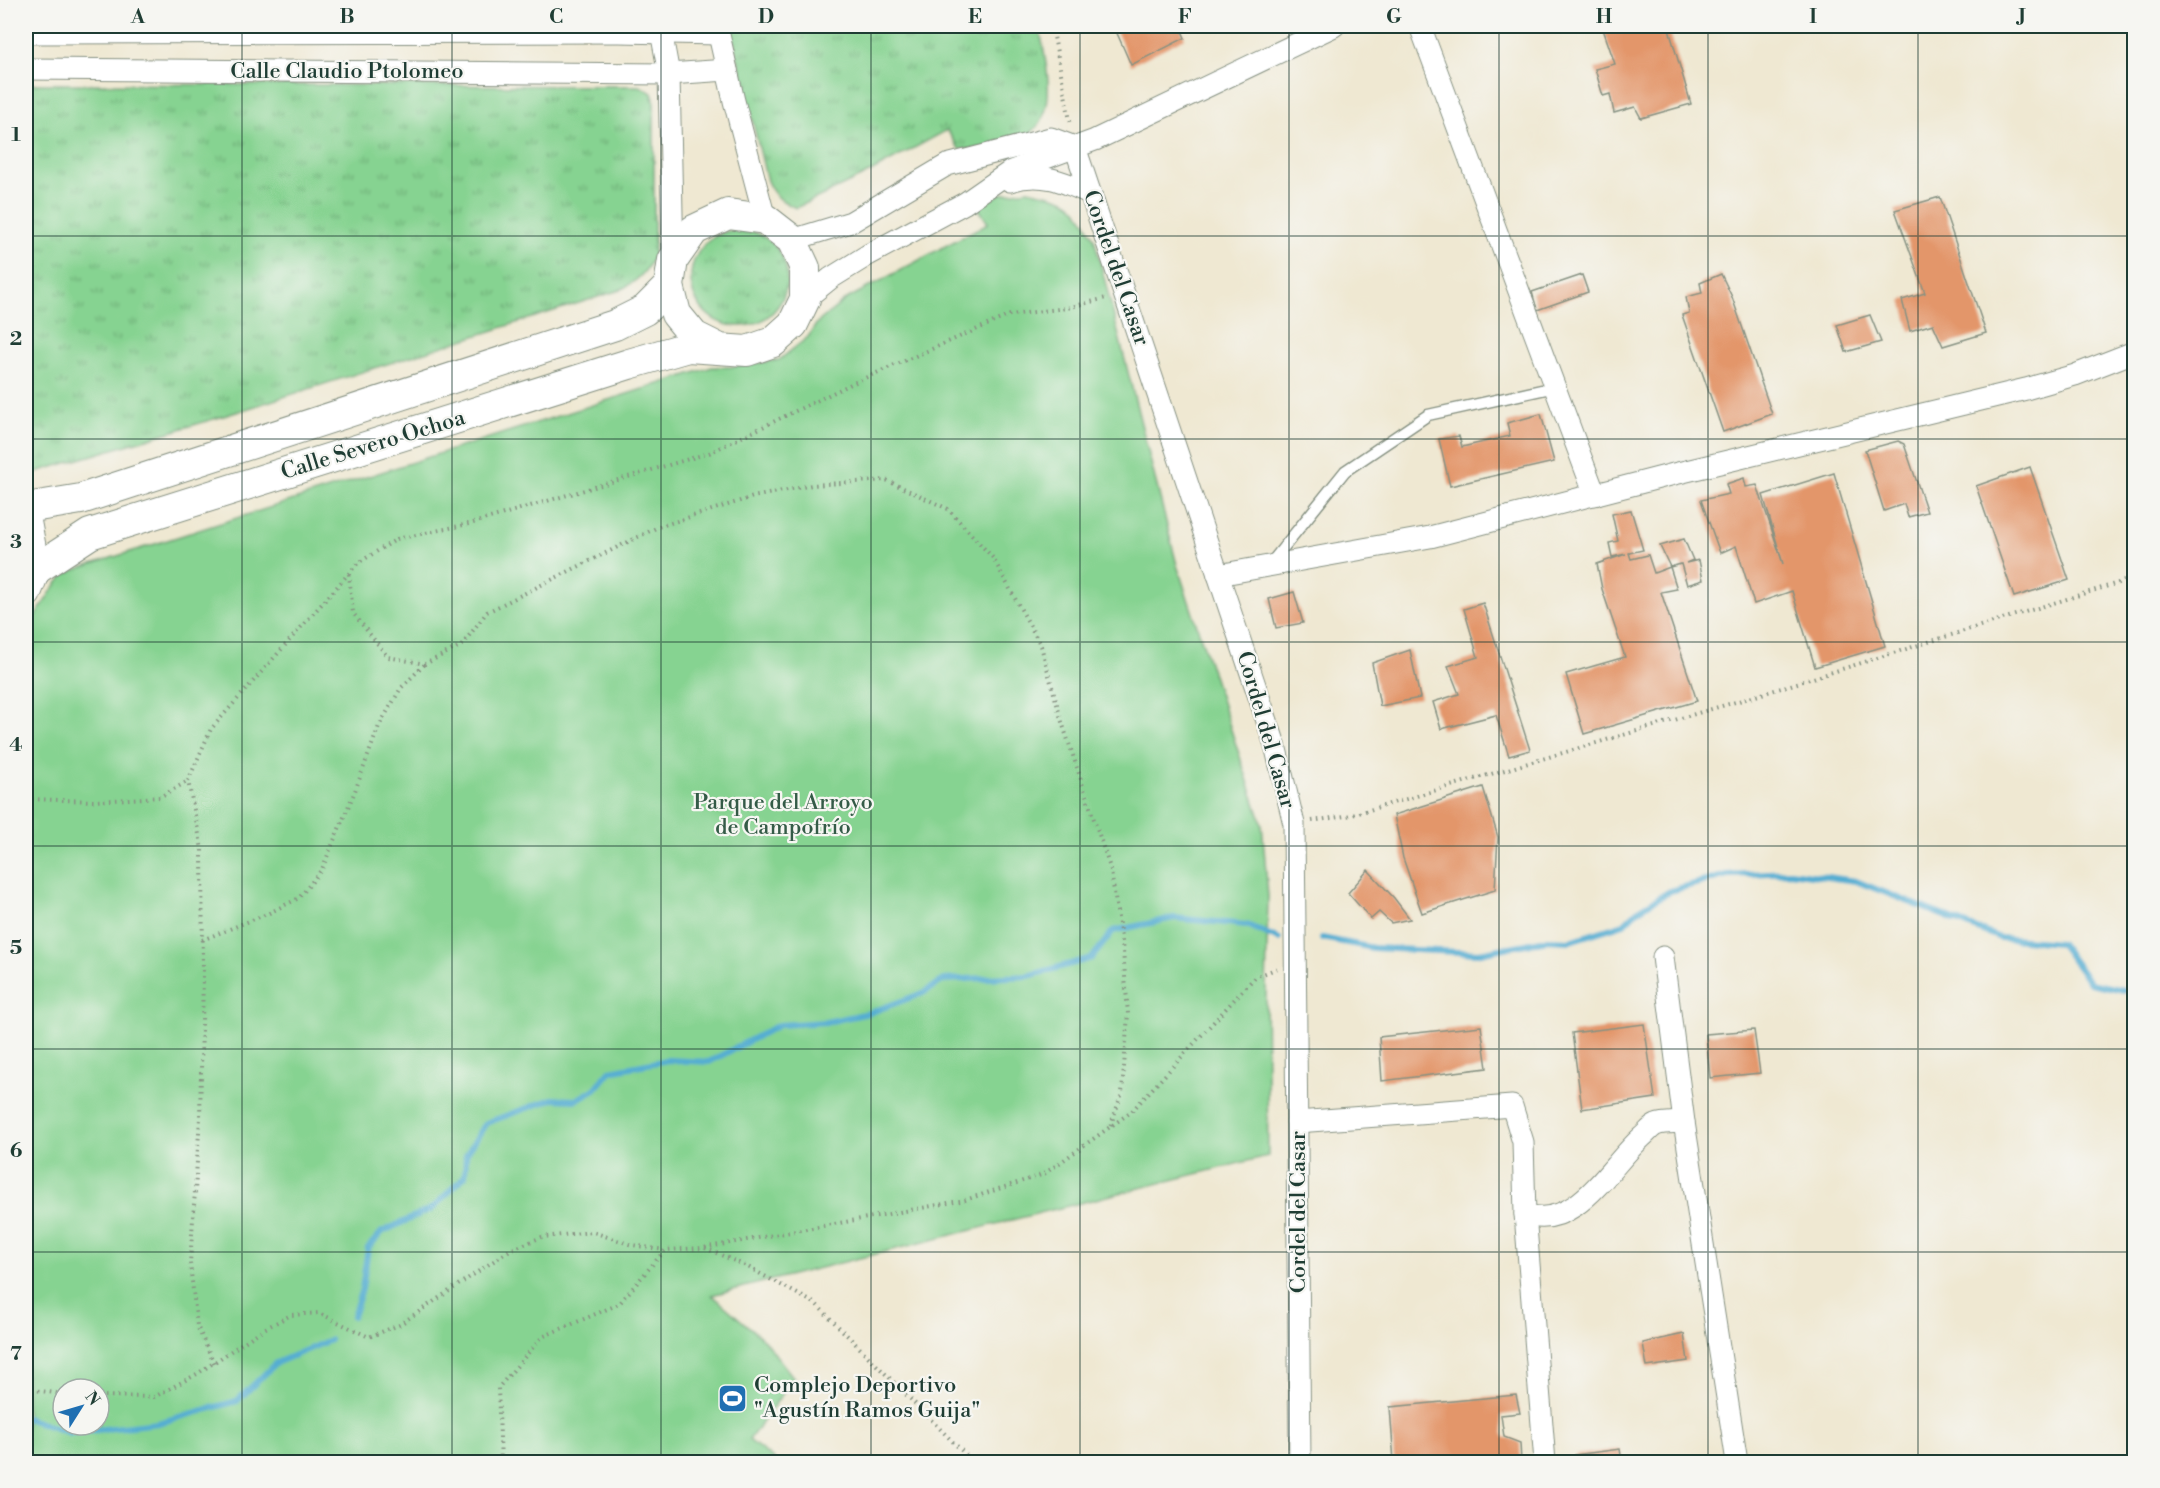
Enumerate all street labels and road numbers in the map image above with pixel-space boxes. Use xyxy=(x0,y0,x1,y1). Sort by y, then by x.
street label: Calle Claudio Ptolomeo xyxy=(230,58,464,85)
street label: Cordel del Casar xyxy=(1077,187,1155,349)
street label: Calle Severo Ochoa xyxy=(278,404,469,486)
street label: Cordel del Casar xyxy=(1231,648,1301,812)
street label: Cordel del Casar xyxy=(1285,1131,1312,1293)

